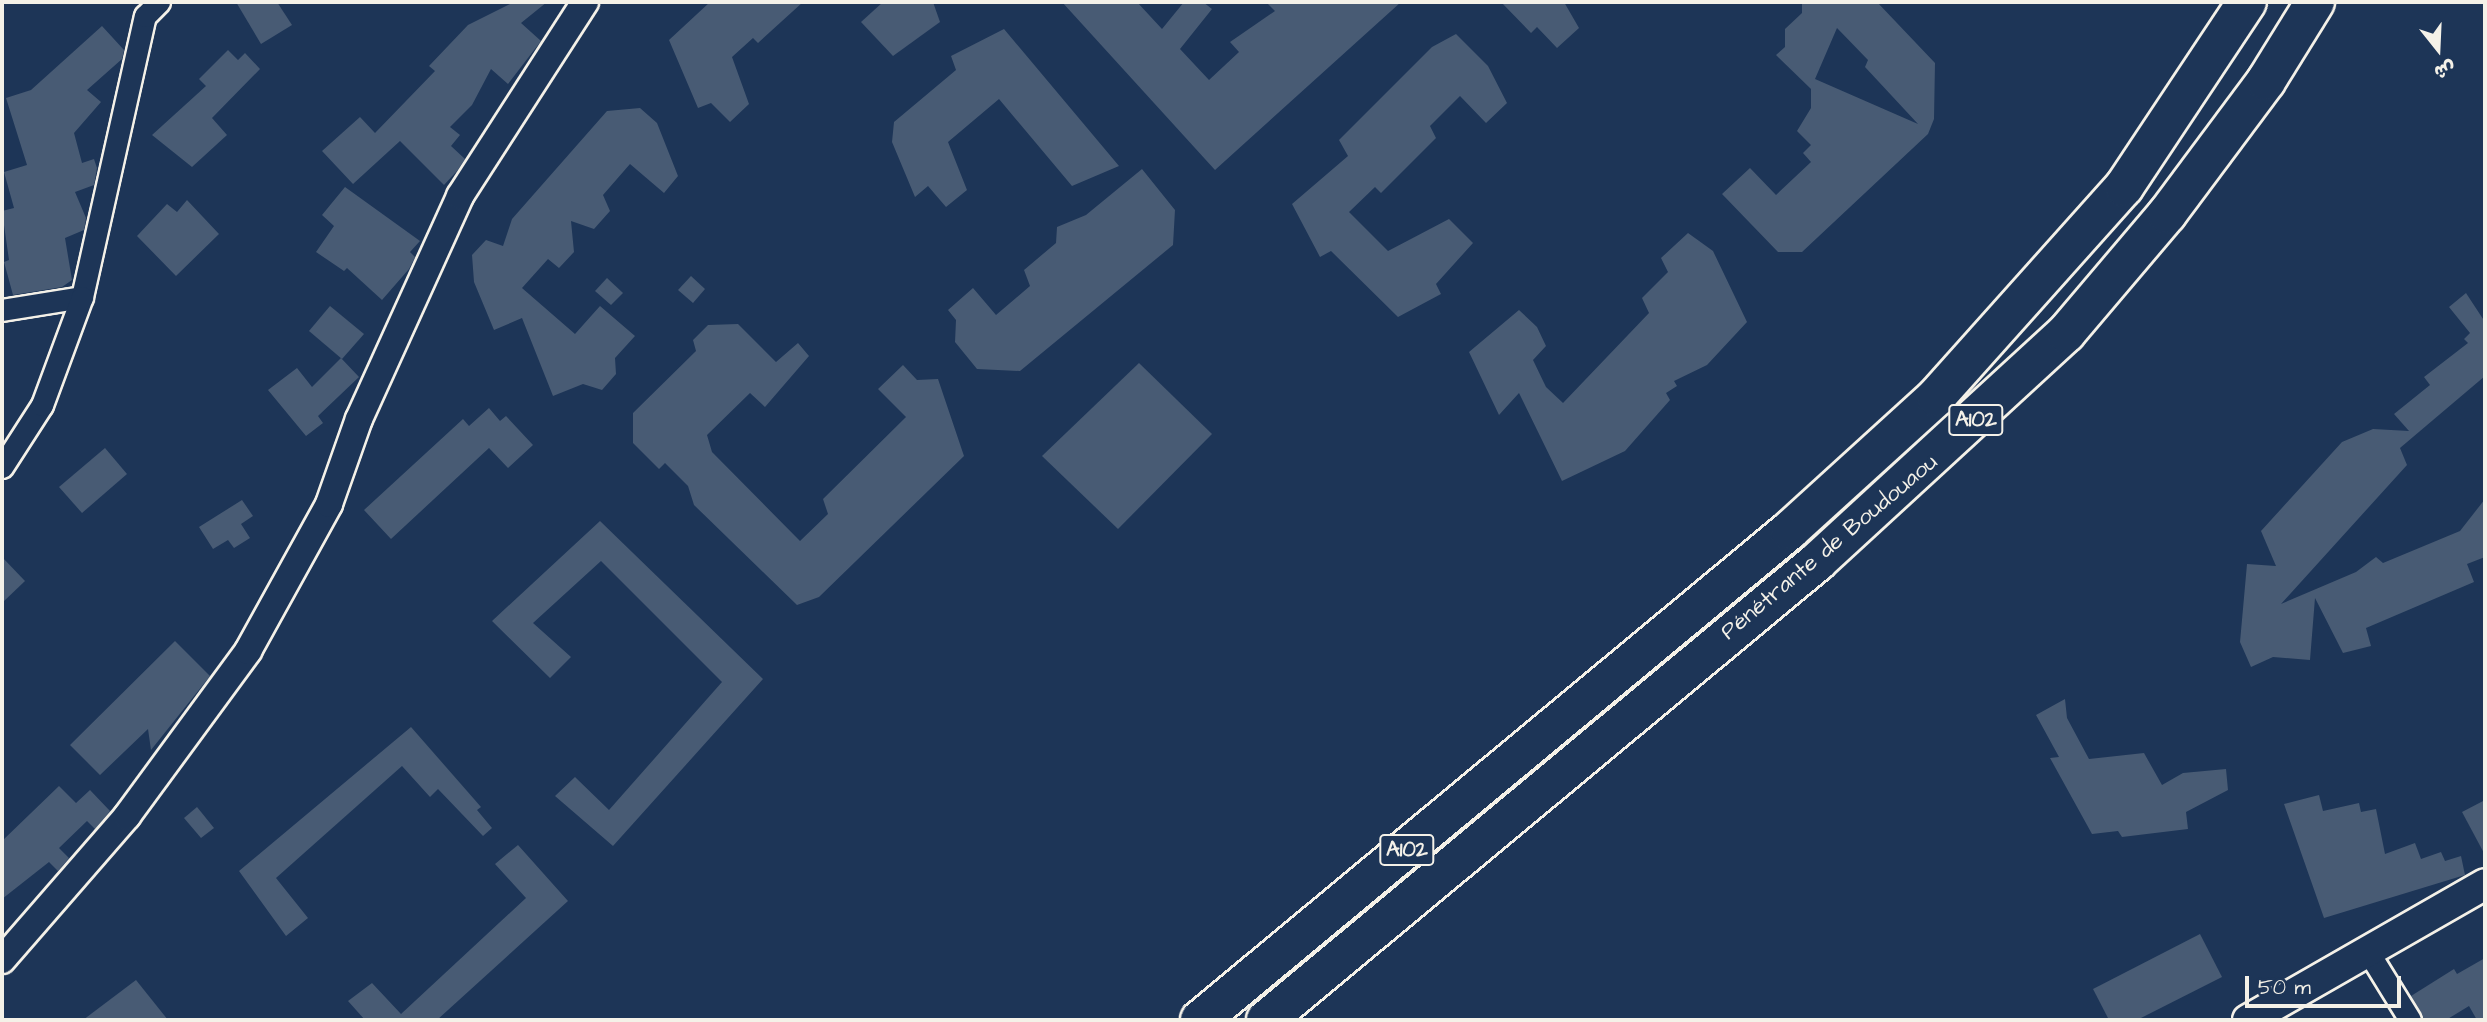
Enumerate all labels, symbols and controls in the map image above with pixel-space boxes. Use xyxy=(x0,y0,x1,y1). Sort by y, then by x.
north arrow xyxy=(2403,14,2473,84)
text: ش xyxy=(2431,53,2459,86)
road number: A102 xyxy=(1948,402,2004,438)
street label: Pénétrante de Boudouaou xyxy=(1715,448,1943,646)
road number: A102 xyxy=(1379,832,1435,868)
scale bar xyxy=(2249,962,2405,1006)
text: 50 m xyxy=(2258,973,2311,1002)

